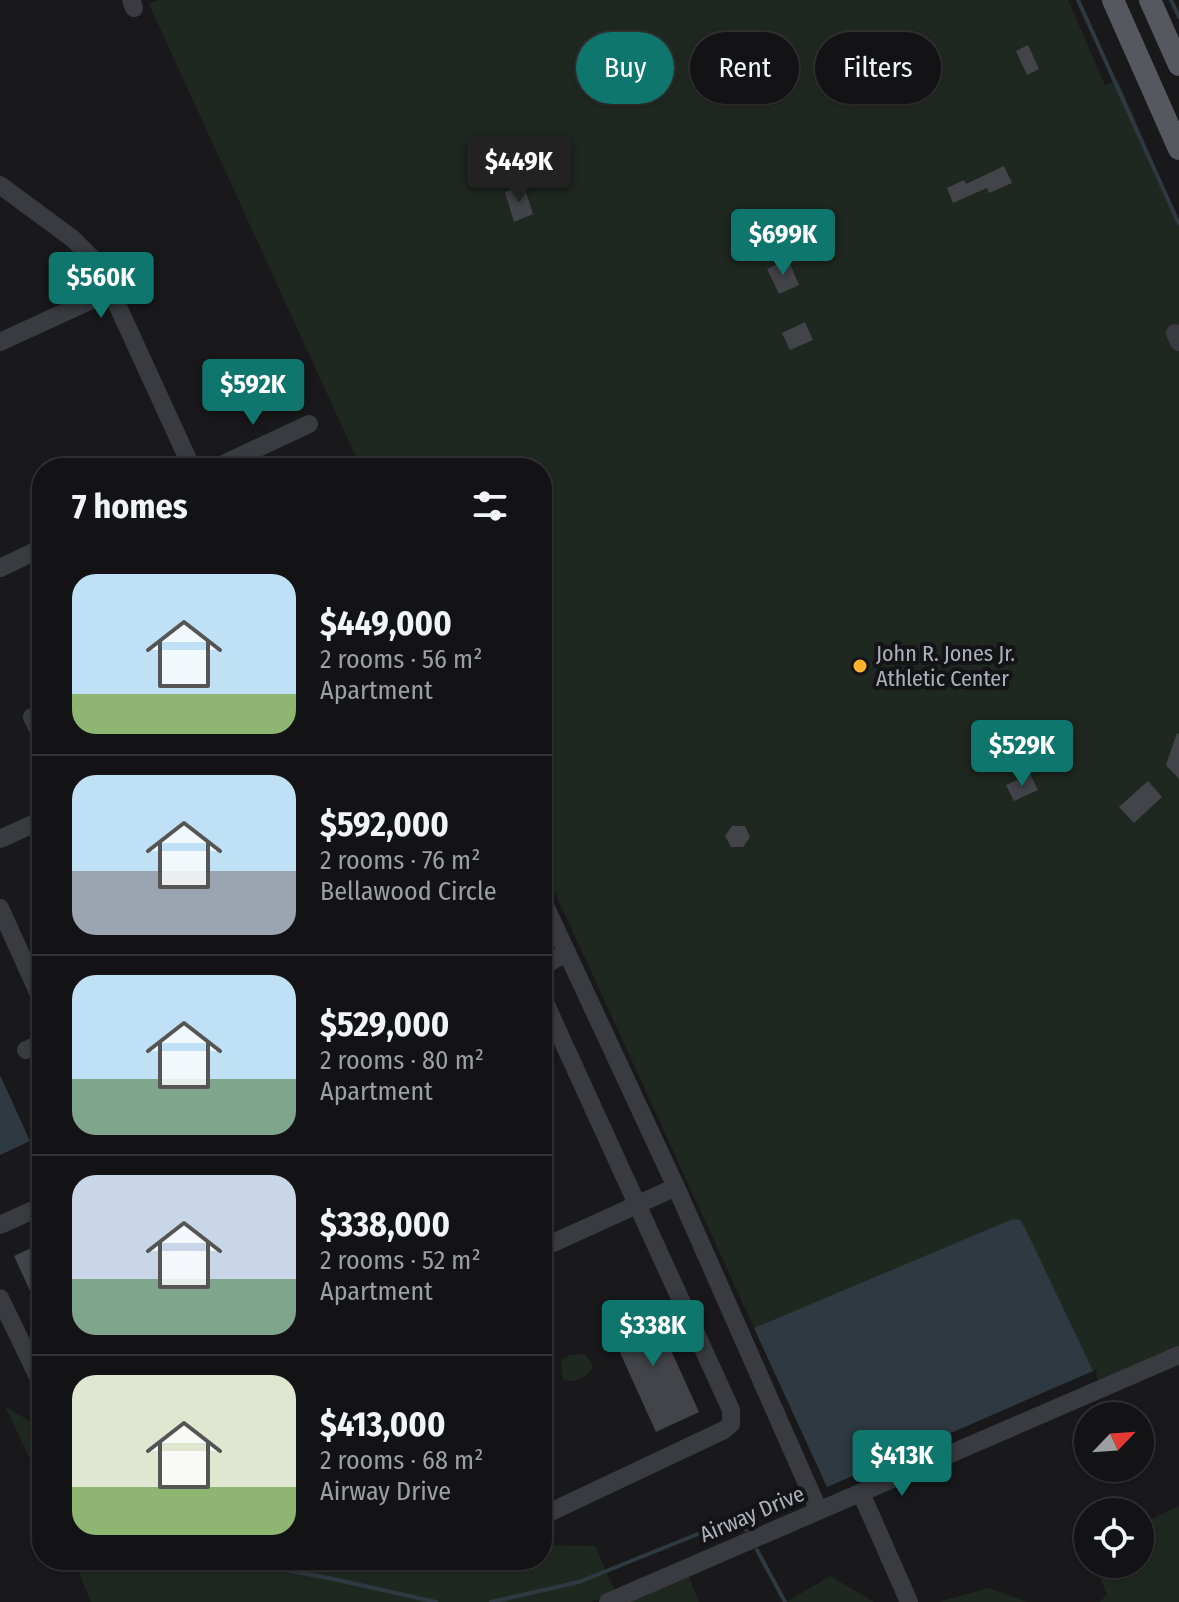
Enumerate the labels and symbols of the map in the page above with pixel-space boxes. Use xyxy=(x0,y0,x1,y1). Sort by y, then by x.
pin: $449K xyxy=(463,136,575,204)
pin: $699K xyxy=(727,209,839,277)
pin: $560K xyxy=(45,252,157,320)
pin: $592K xyxy=(197,359,309,427)
place label: John R. Jones Jr. Athletic Center xyxy=(876,640,1015,692)
marker: John R. Jones Jr. Athletic Center xyxy=(851,657,869,675)
pin: $529K xyxy=(966,720,1078,788)
pin: $338K xyxy=(597,1300,709,1368)
north arrow xyxy=(1074,1402,1154,1482)
pin: $413K xyxy=(846,1430,958,1498)
street label: Airway Drive xyxy=(696,1480,808,1548)

